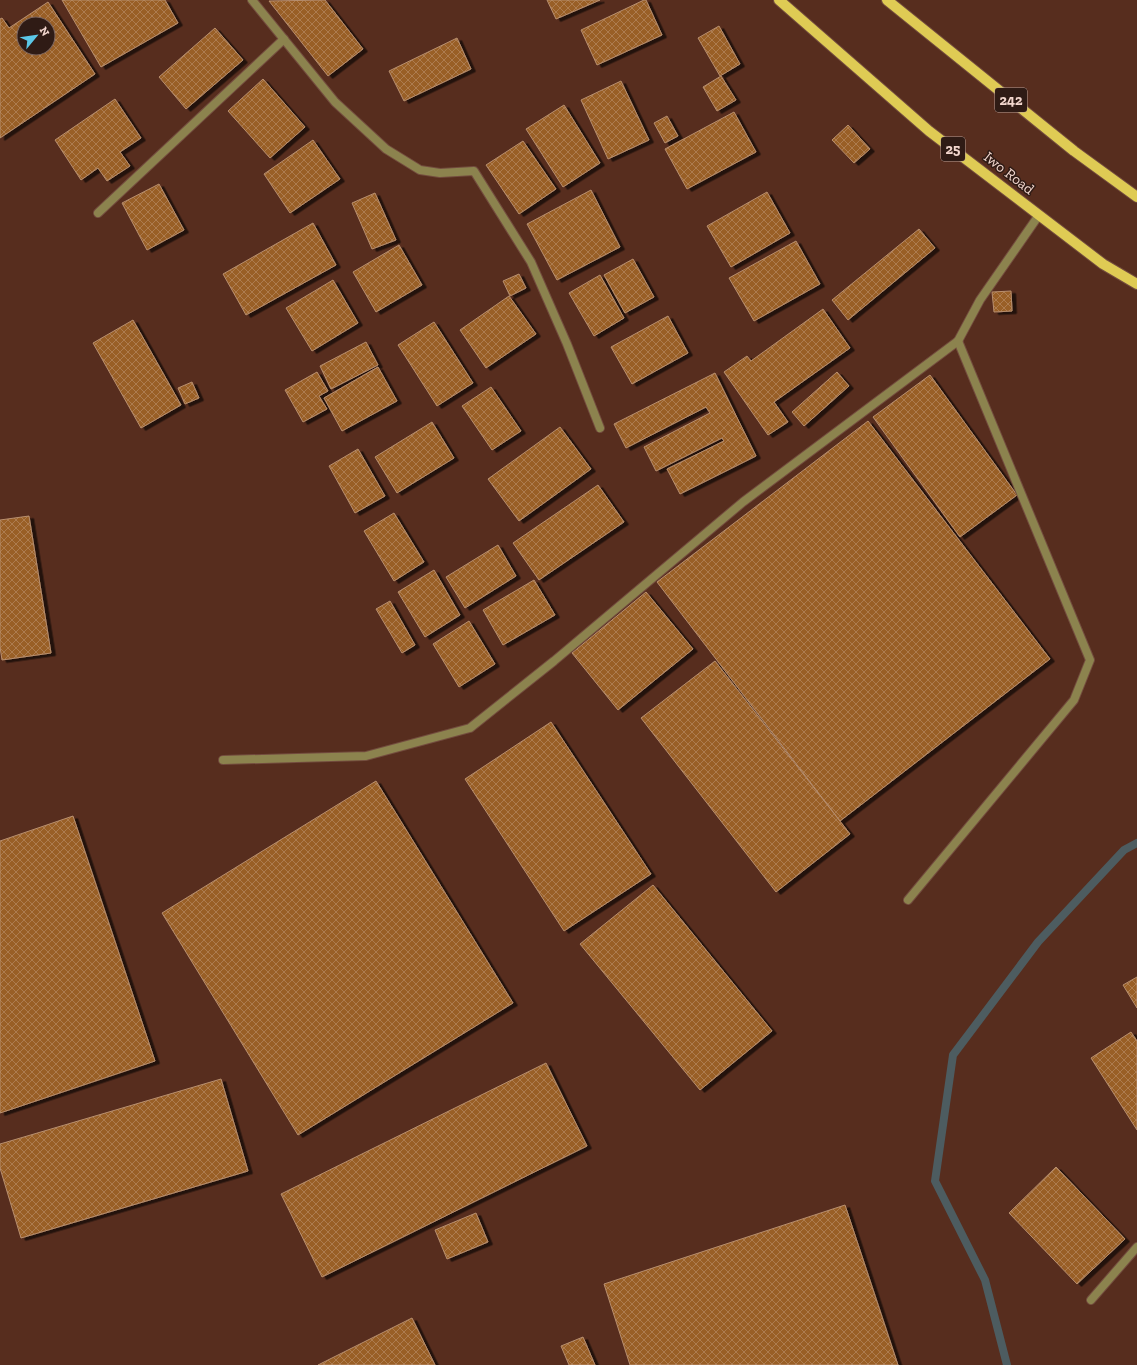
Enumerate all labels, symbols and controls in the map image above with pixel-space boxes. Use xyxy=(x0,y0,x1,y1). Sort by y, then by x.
north arrow xyxy=(16,16,56,56)
text: N xyxy=(37,25,52,39)
road number: 242 xyxy=(995,88,1027,112)
road number: 25 xyxy=(941,137,965,161)
street label: Iwo Road xyxy=(980,148,1038,199)

